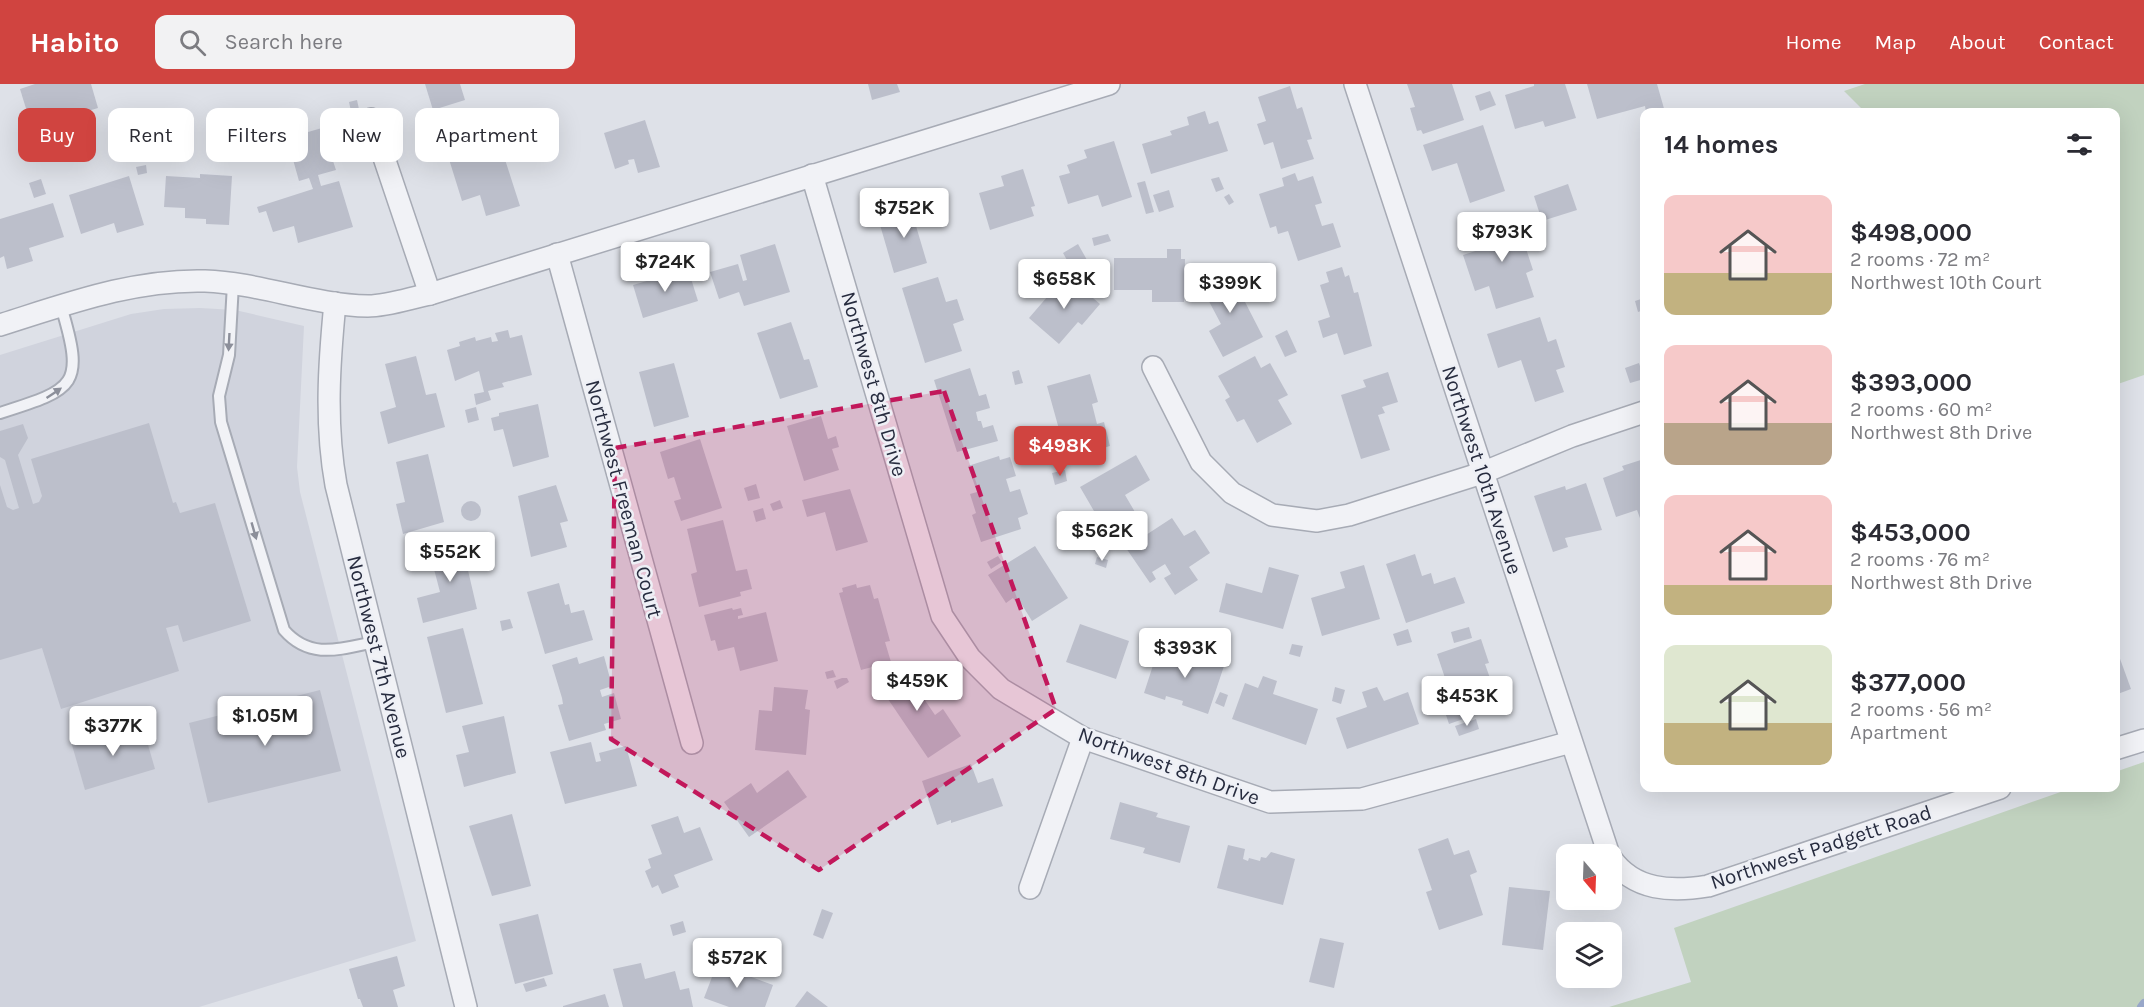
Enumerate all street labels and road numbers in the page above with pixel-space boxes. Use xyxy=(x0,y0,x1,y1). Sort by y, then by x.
street label: Northwest 8th Drive xyxy=(836,289,912,479)
street label: Northwest 10th Avenue xyxy=(1437,363,1527,577)
street label: Northwest Freeman Court xyxy=(581,377,667,621)
street label: Northwest 7th Avenue xyxy=(342,553,416,761)
street label: Northwest 8th Drive xyxy=(1075,722,1263,810)
street label: Northwest Padgett Road xyxy=(1707,800,1935,894)

